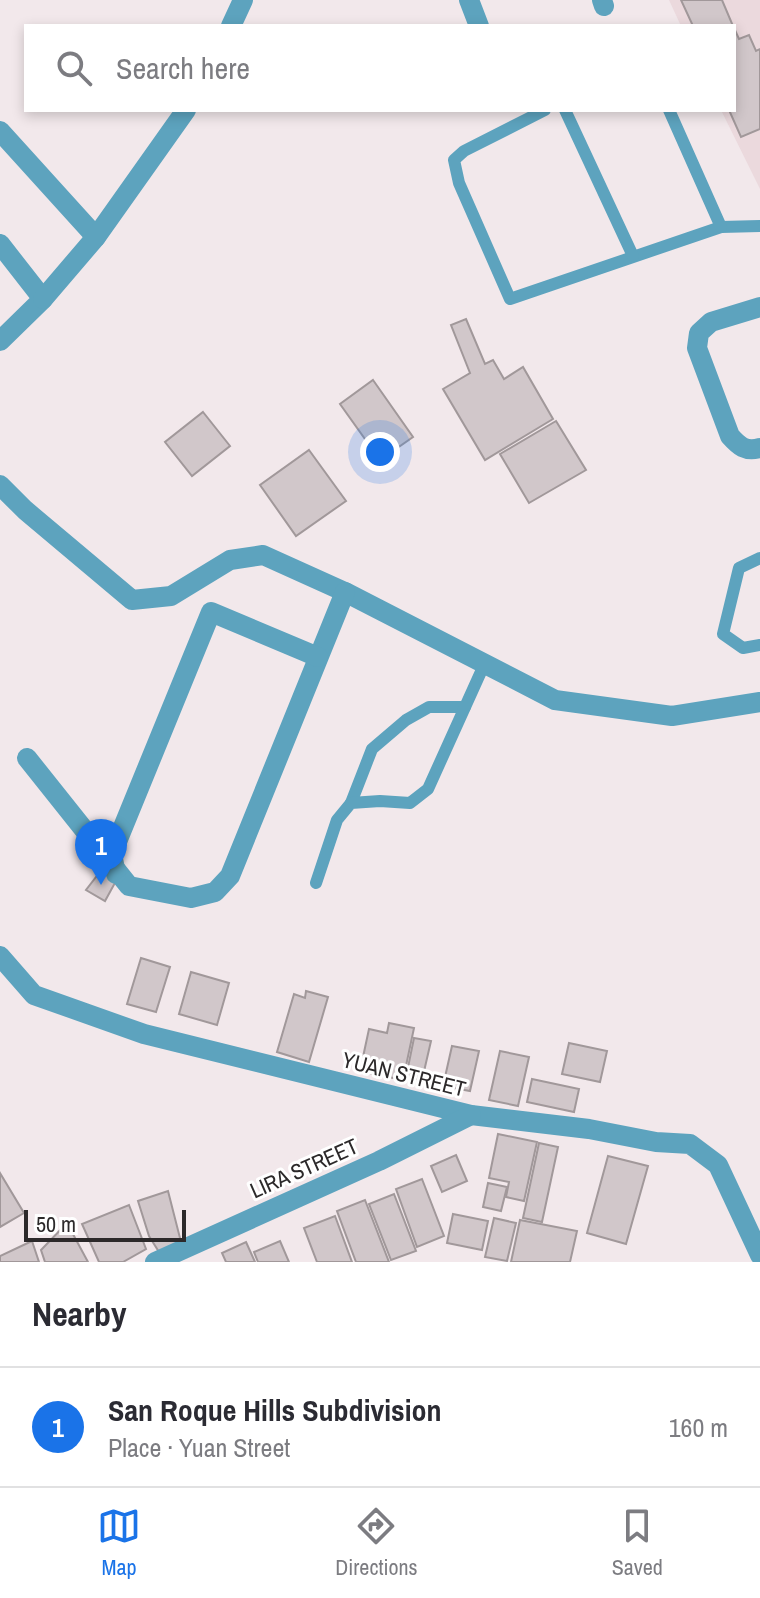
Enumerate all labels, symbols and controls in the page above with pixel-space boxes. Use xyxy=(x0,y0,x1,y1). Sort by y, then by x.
search box xyxy=(24,24,736,112)
icon: search xyxy=(52,46,96,90)
text: Search here xyxy=(116,48,250,88)
your location xyxy=(360,432,400,472)
pin: 1 xyxy=(75,819,127,885)
street label: YUAN STREET xyxy=(339,1044,469,1104)
street label: LIRA STREET xyxy=(245,1131,363,1205)
scale bar xyxy=(24,1206,186,1242)
text: 50 m xyxy=(36,1209,76,1239)
text: Nearby xyxy=(32,1291,127,1337)
text: San Roque Hills Subdivision xyxy=(108,1390,442,1430)
text: 1 xyxy=(52,1410,64,1445)
text: 160 m xyxy=(669,1410,728,1445)
text: Place · Yuan Street xyxy=(108,1430,290,1465)
tab: Map xyxy=(97,1504,141,1582)
tab: Directions xyxy=(335,1504,418,1582)
tab: Saved xyxy=(612,1504,663,1582)

